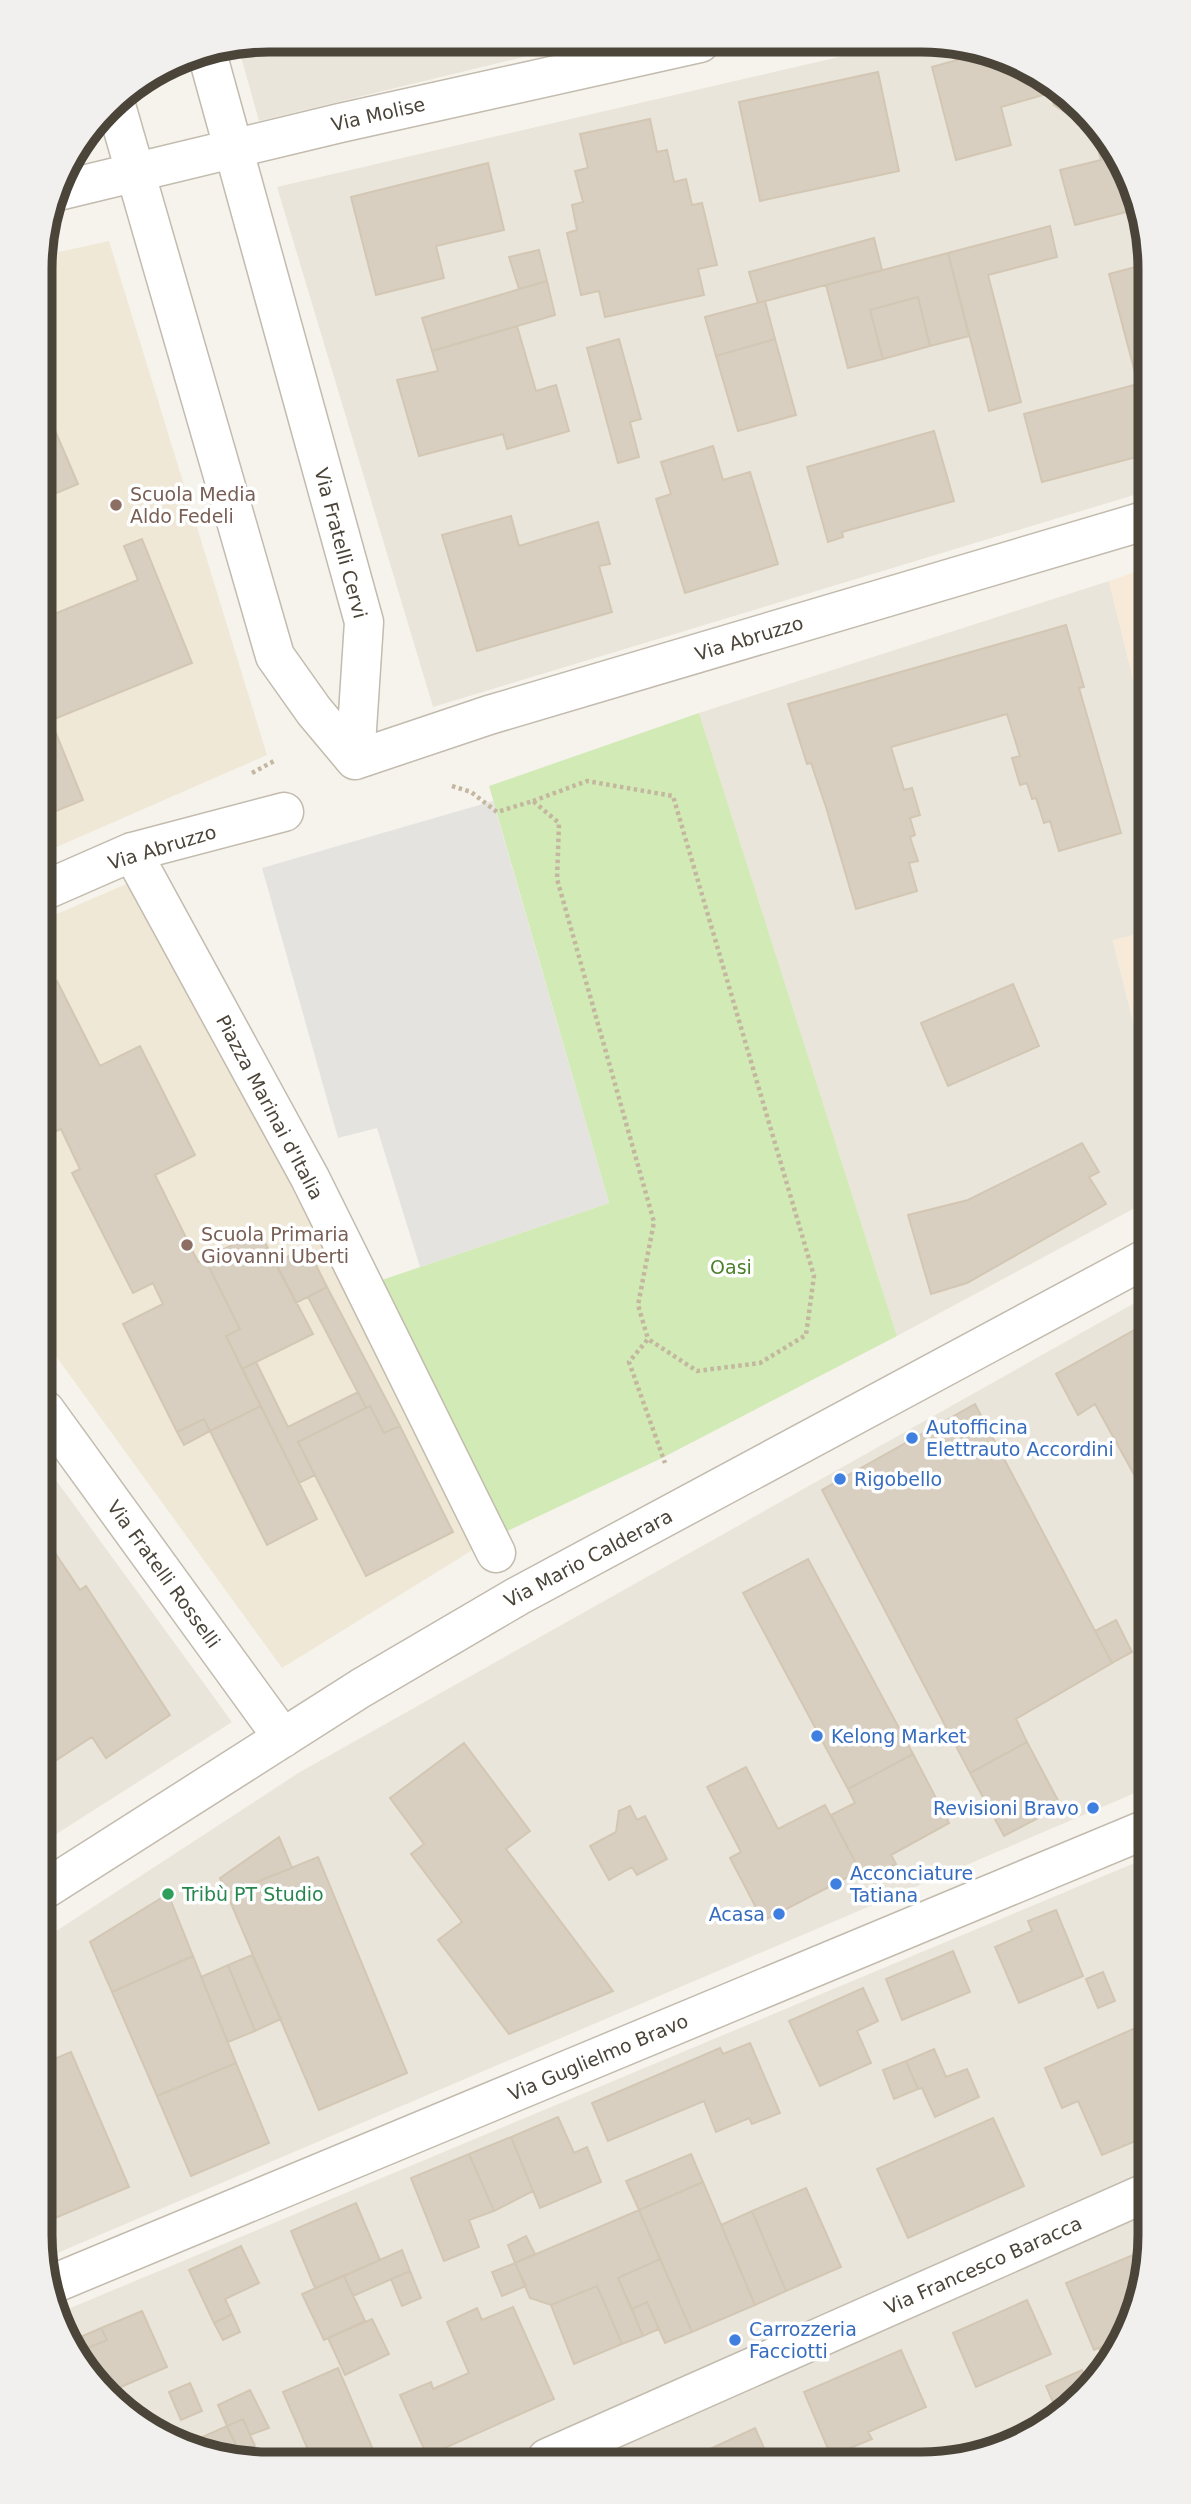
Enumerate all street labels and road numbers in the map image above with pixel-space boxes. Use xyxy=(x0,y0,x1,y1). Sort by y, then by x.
street label: Via Molise xyxy=(329,93,427,135)
street label: Via Fratelli Cervi xyxy=(310,465,372,621)
street label: Via Abruzzo xyxy=(692,611,806,665)
street label: Via Abruzzo xyxy=(105,820,219,874)
street label: Piazza Marinai d'Italia xyxy=(212,1011,328,1203)
street label: Via Fratelli Rosselli xyxy=(103,1496,225,1652)
street label: Via Mario Calderara xyxy=(500,1504,676,1612)
street label: Via Guglielmo Bravo xyxy=(505,2009,691,2105)
street label: Via Francesco Baracca xyxy=(881,2212,1085,2318)

